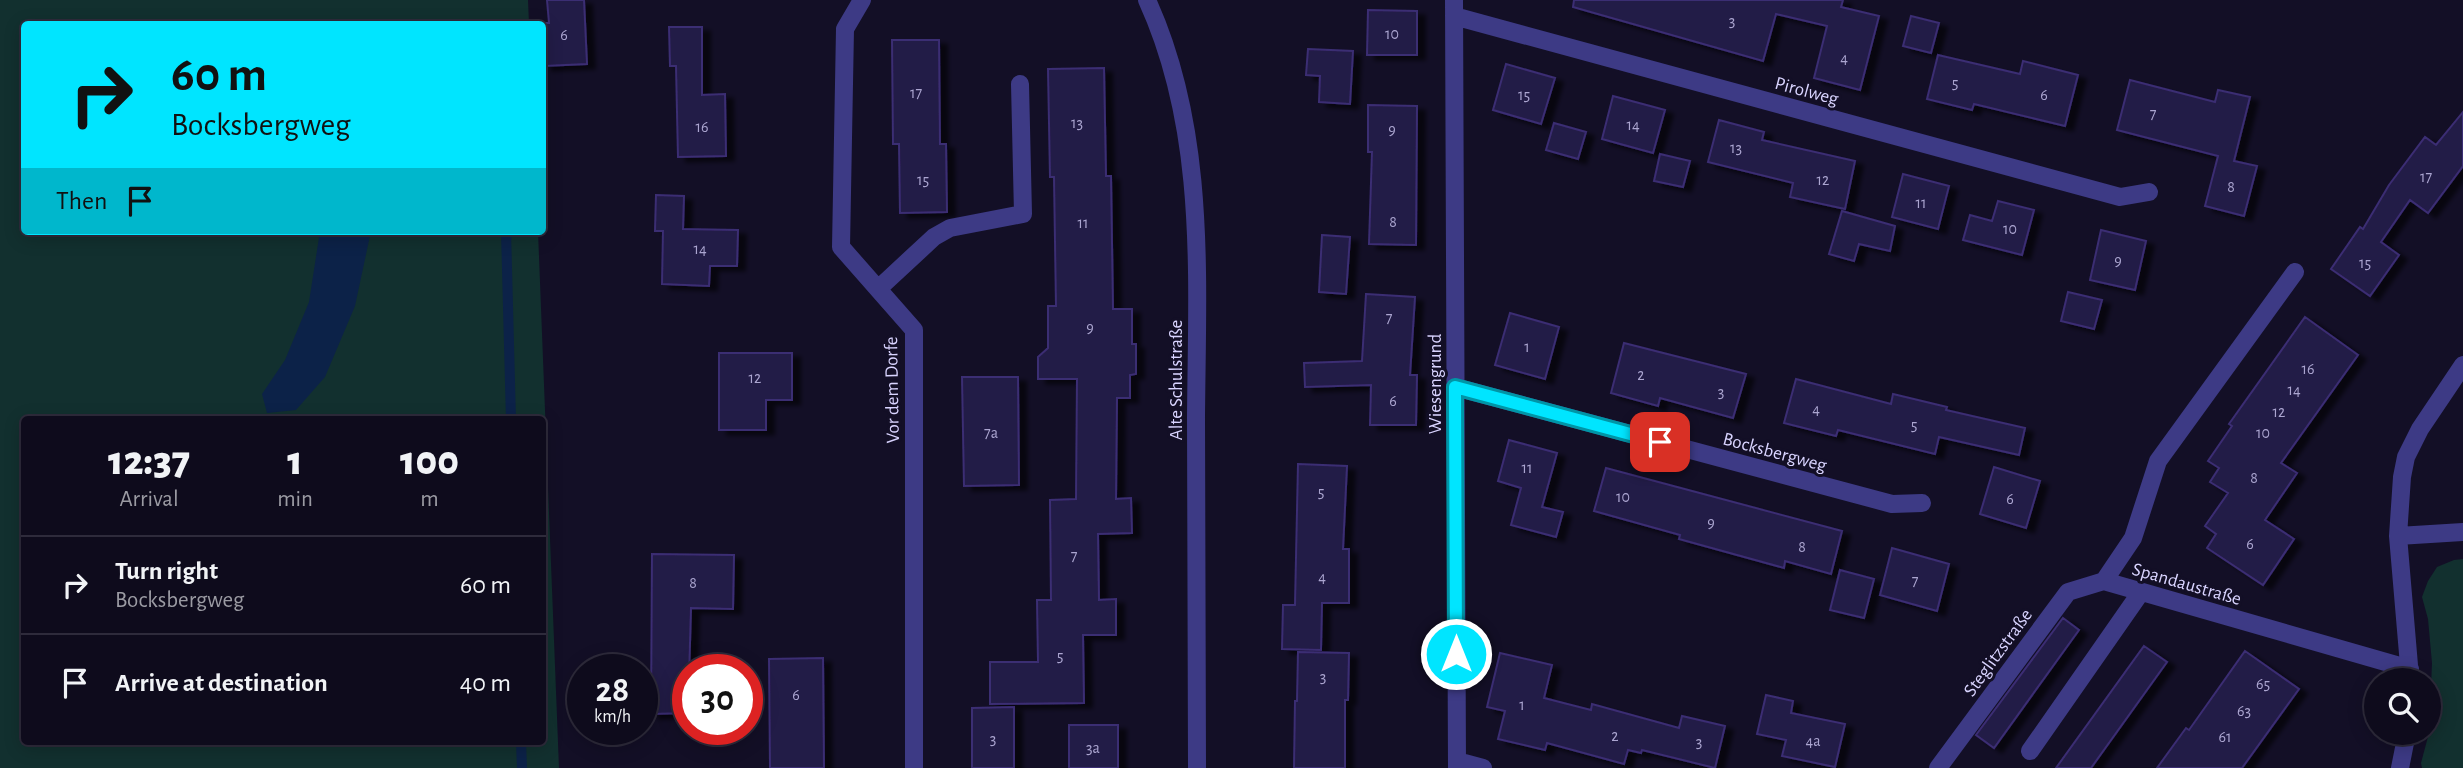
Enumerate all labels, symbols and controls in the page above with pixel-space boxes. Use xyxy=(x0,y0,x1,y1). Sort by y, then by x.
house number: 3 xyxy=(1729,13,1735,29)
house number: 10 xyxy=(1385,26,1399,42)
house number: 6 xyxy=(560,27,568,43)
icon: right xyxy=(56,49,147,140)
house number: 4 xyxy=(1840,50,1848,66)
text: 60 m xyxy=(171,51,267,100)
street label: Pirolweg xyxy=(1773,74,1841,109)
house number: 5 xyxy=(1952,75,1958,91)
house number: 17 xyxy=(910,85,922,101)
house number: 15 xyxy=(1518,87,1530,103)
house number: 6 xyxy=(2040,87,2048,103)
house number: 7 xyxy=(2150,106,2157,122)
text: Bocksbergweg xyxy=(171,109,351,141)
house number: 13 xyxy=(1071,115,1083,131)
house number: 14 xyxy=(1626,117,1640,133)
house number: 16 xyxy=(695,119,709,135)
house number: 9 xyxy=(1388,122,1396,138)
house number: 13 xyxy=(1730,140,1742,156)
house number: 17 xyxy=(2420,169,2432,185)
house number: 15 xyxy=(917,172,929,188)
house number: 12 xyxy=(1817,172,1829,188)
house number: 8 xyxy=(2227,179,2235,195)
icon: arrive xyxy=(121,182,159,220)
text: Then xyxy=(56,188,107,214)
house number: 11 xyxy=(1915,195,1927,211)
house number: 8 xyxy=(1389,214,1397,230)
house number: 11 xyxy=(1077,215,1089,231)
house number: 10 xyxy=(2003,221,2017,237)
house number: 14 xyxy=(693,241,707,257)
house number: 9 xyxy=(2114,253,2122,269)
house number: 15 xyxy=(2359,255,2371,271)
house number: 7 xyxy=(1386,310,1393,326)
house number: 9 xyxy=(1086,320,1094,336)
street label: Alte Schulstraße xyxy=(1167,320,1186,440)
street label: Wiesengrund xyxy=(1426,334,1445,434)
street label: Vor dem Dorfe xyxy=(882,336,903,444)
house number: 1 xyxy=(1524,339,1530,355)
house number: 16 xyxy=(2301,361,2315,377)
house number: 2 xyxy=(1637,367,1645,383)
house number: 12 xyxy=(749,370,761,386)
house number: 14 xyxy=(2287,382,2301,398)
house number: 3 xyxy=(1718,384,1724,400)
house number: 6 xyxy=(1389,393,1397,409)
house number: 4 xyxy=(1812,401,1820,417)
house number: 12 xyxy=(2273,404,2285,420)
pin xyxy=(1630,412,1690,472)
house number: 5 xyxy=(1911,417,1917,433)
icon: arrive xyxy=(1641,423,1679,461)
house number: 7a xyxy=(984,425,998,441)
house number: 10 xyxy=(2256,425,2270,441)
street label: Bocksbergweg xyxy=(1721,429,1829,476)
text: 12:37 xyxy=(108,440,190,482)
text: 1 xyxy=(287,440,303,482)
text: 100 xyxy=(400,440,459,482)
house number: 11 xyxy=(1521,460,1533,476)
house number: 8 xyxy=(2250,470,2258,486)
house number: 5 xyxy=(1318,484,1324,500)
text: Arrival xyxy=(120,488,179,511)
text: min xyxy=(277,488,313,511)
text: m xyxy=(420,488,439,511)
house number: 10 xyxy=(1616,489,1630,505)
house number: 6 xyxy=(2006,491,2014,507)
house number: 9 xyxy=(1707,515,1715,531)
house number: 6 xyxy=(2246,536,2254,552)
house number: 8 xyxy=(1798,539,1806,555)
house number: 7 xyxy=(1071,548,1078,564)
text: Turn right xyxy=(115,558,218,584)
street label: Spandaustraße xyxy=(2130,560,2243,609)
icon: right xyxy=(56,566,94,604)
house number: 4 xyxy=(1318,569,1326,585)
text: 60 m xyxy=(460,572,511,598)
house number: 7 xyxy=(1912,573,1919,589)
house number: 8 xyxy=(689,575,697,591)
text: Bocksbergweg xyxy=(115,589,244,612)
street label: Steglitzstraße xyxy=(1960,606,2036,700)
position arrow xyxy=(1419,617,1493,691)
house number: 5 xyxy=(1057,648,1063,664)
speed limit sign: 30 xyxy=(672,654,763,745)
icon: arrive xyxy=(56,664,94,702)
map controls xyxy=(2364,668,2441,745)
button: search xyxy=(2364,668,2441,745)
house number: 3 xyxy=(1320,669,1326,685)
text: Arrive at destination xyxy=(115,670,328,696)
text: 40 m xyxy=(460,670,511,696)
text: 28 xyxy=(596,673,629,708)
house number: 65 xyxy=(2256,676,2270,692)
house number: 6 xyxy=(792,687,800,703)
house number: 1 xyxy=(1519,697,1525,713)
house number: 63 xyxy=(2237,703,2251,719)
text: km/h xyxy=(594,708,631,726)
house number: 2 xyxy=(1611,728,1619,744)
house number: 61 xyxy=(2218,729,2232,745)
house number: 3 xyxy=(990,731,996,747)
house number: 4a xyxy=(1805,733,1821,749)
house number: 3 xyxy=(1696,734,1702,750)
house number: 3a xyxy=(1086,740,1100,756)

